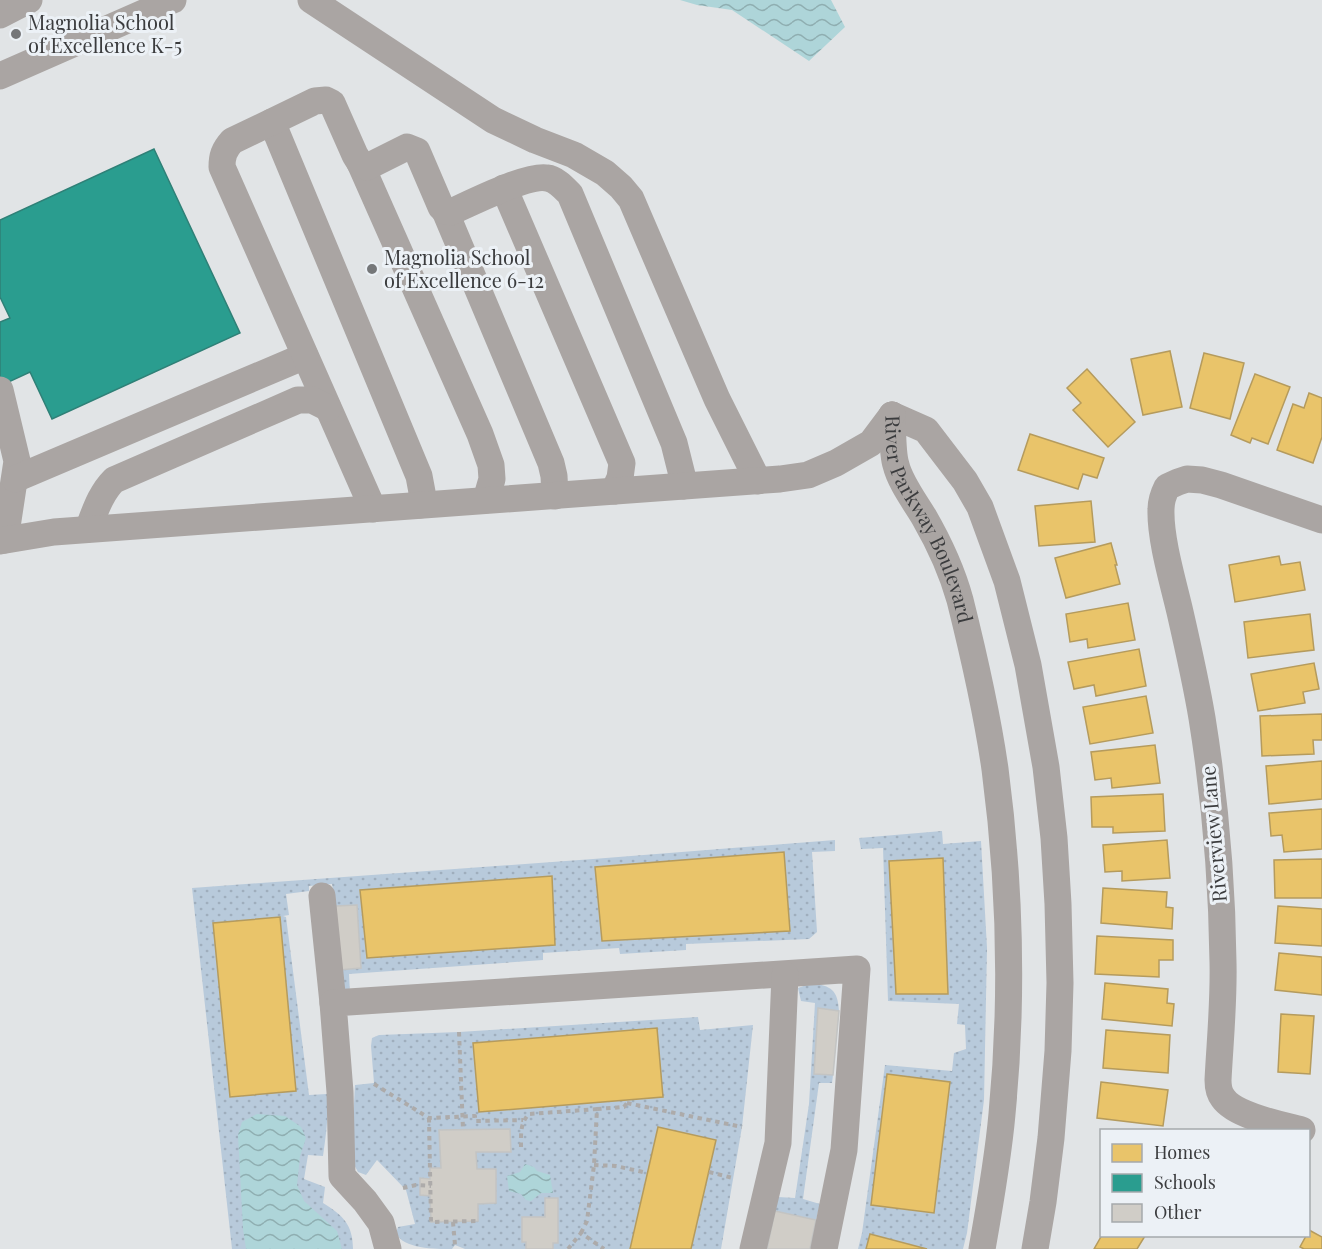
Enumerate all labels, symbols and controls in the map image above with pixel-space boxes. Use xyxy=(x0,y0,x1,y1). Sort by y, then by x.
place label: Magnolia School of Excellence K-5 xyxy=(28,8,182,58)
marker: Magnolia School of Excellence K-5 xyxy=(9,27,23,41)
place label: Magnolia School of Excellence 6-12 xyxy=(384,243,544,293)
marker: Magnolia School of Excellence 6-12 xyxy=(365,262,379,276)
street label: River Parkway Boulevard xyxy=(880,415,980,626)
street label: Riverview Lane xyxy=(1193,765,1232,903)
legend xyxy=(1100,1129,1310,1237)
text: Homes xyxy=(1154,1140,1210,1164)
text: Schools xyxy=(1154,1170,1216,1194)
text: Other xyxy=(1154,1200,1201,1224)

